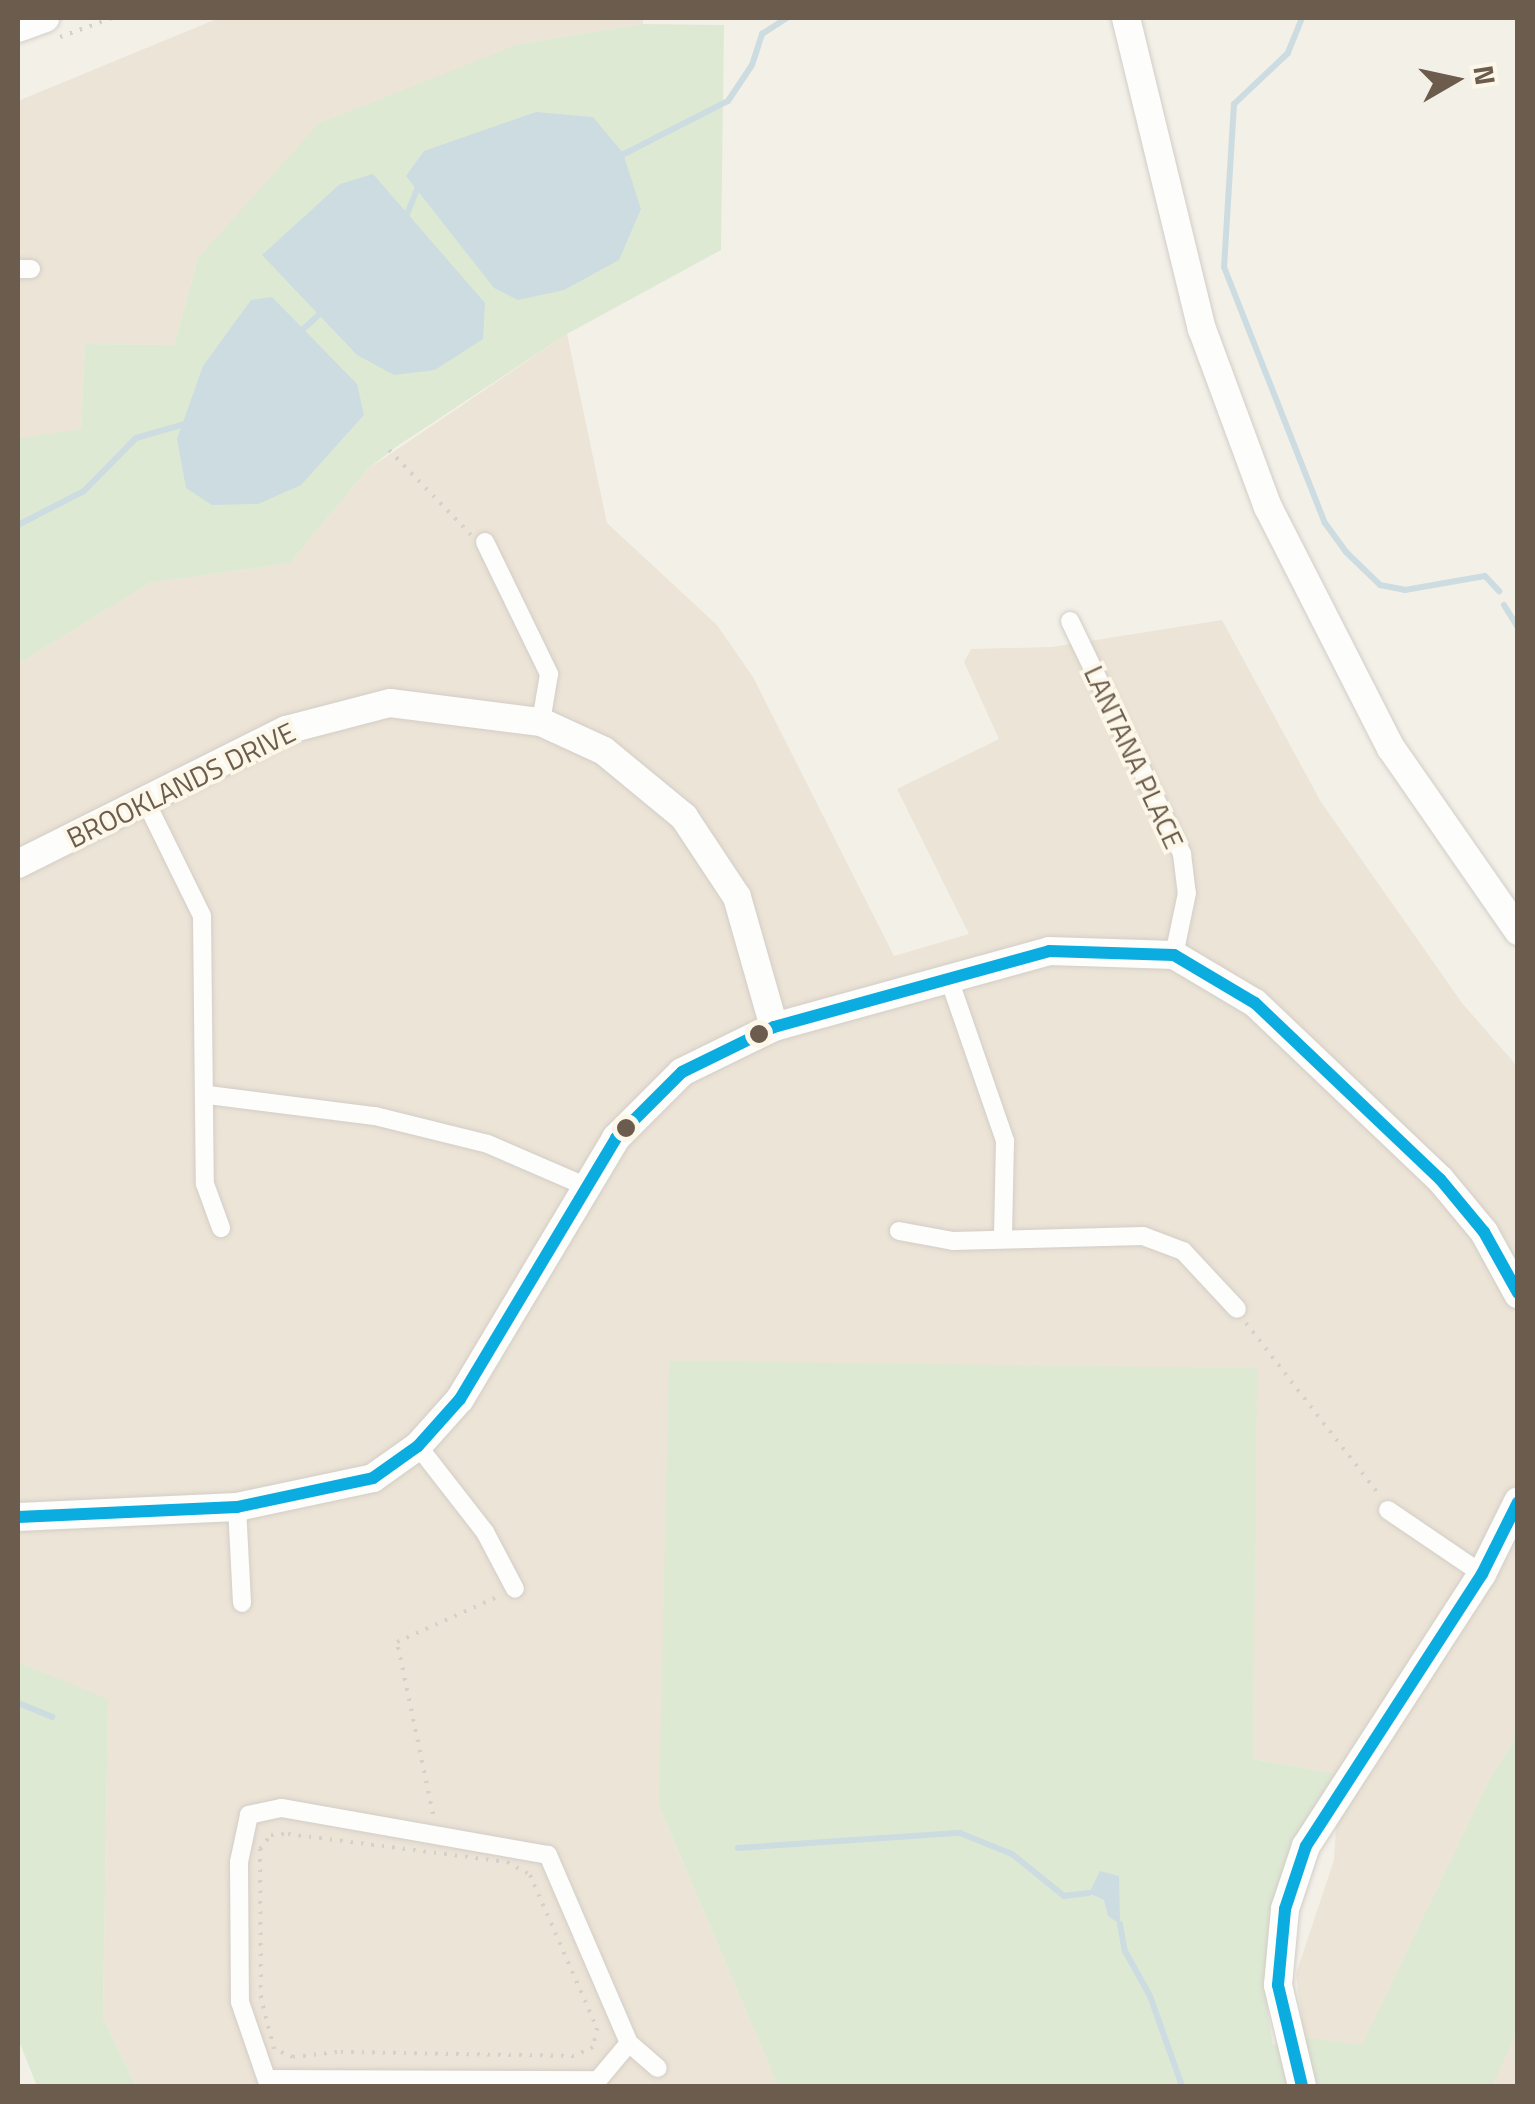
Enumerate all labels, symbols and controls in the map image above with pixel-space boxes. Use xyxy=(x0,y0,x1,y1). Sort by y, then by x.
north arrow xyxy=(1405,30,1505,130)
text: N xyxy=(1462,62,1508,88)
street label: LANTANA PLACE xyxy=(1077,660,1191,854)
street label: BROOKLANDS DRIVE xyxy=(61,715,301,855)
unlabelled marker xyxy=(749,1024,769,1044)
unlabelled marker xyxy=(616,1118,636,1138)

